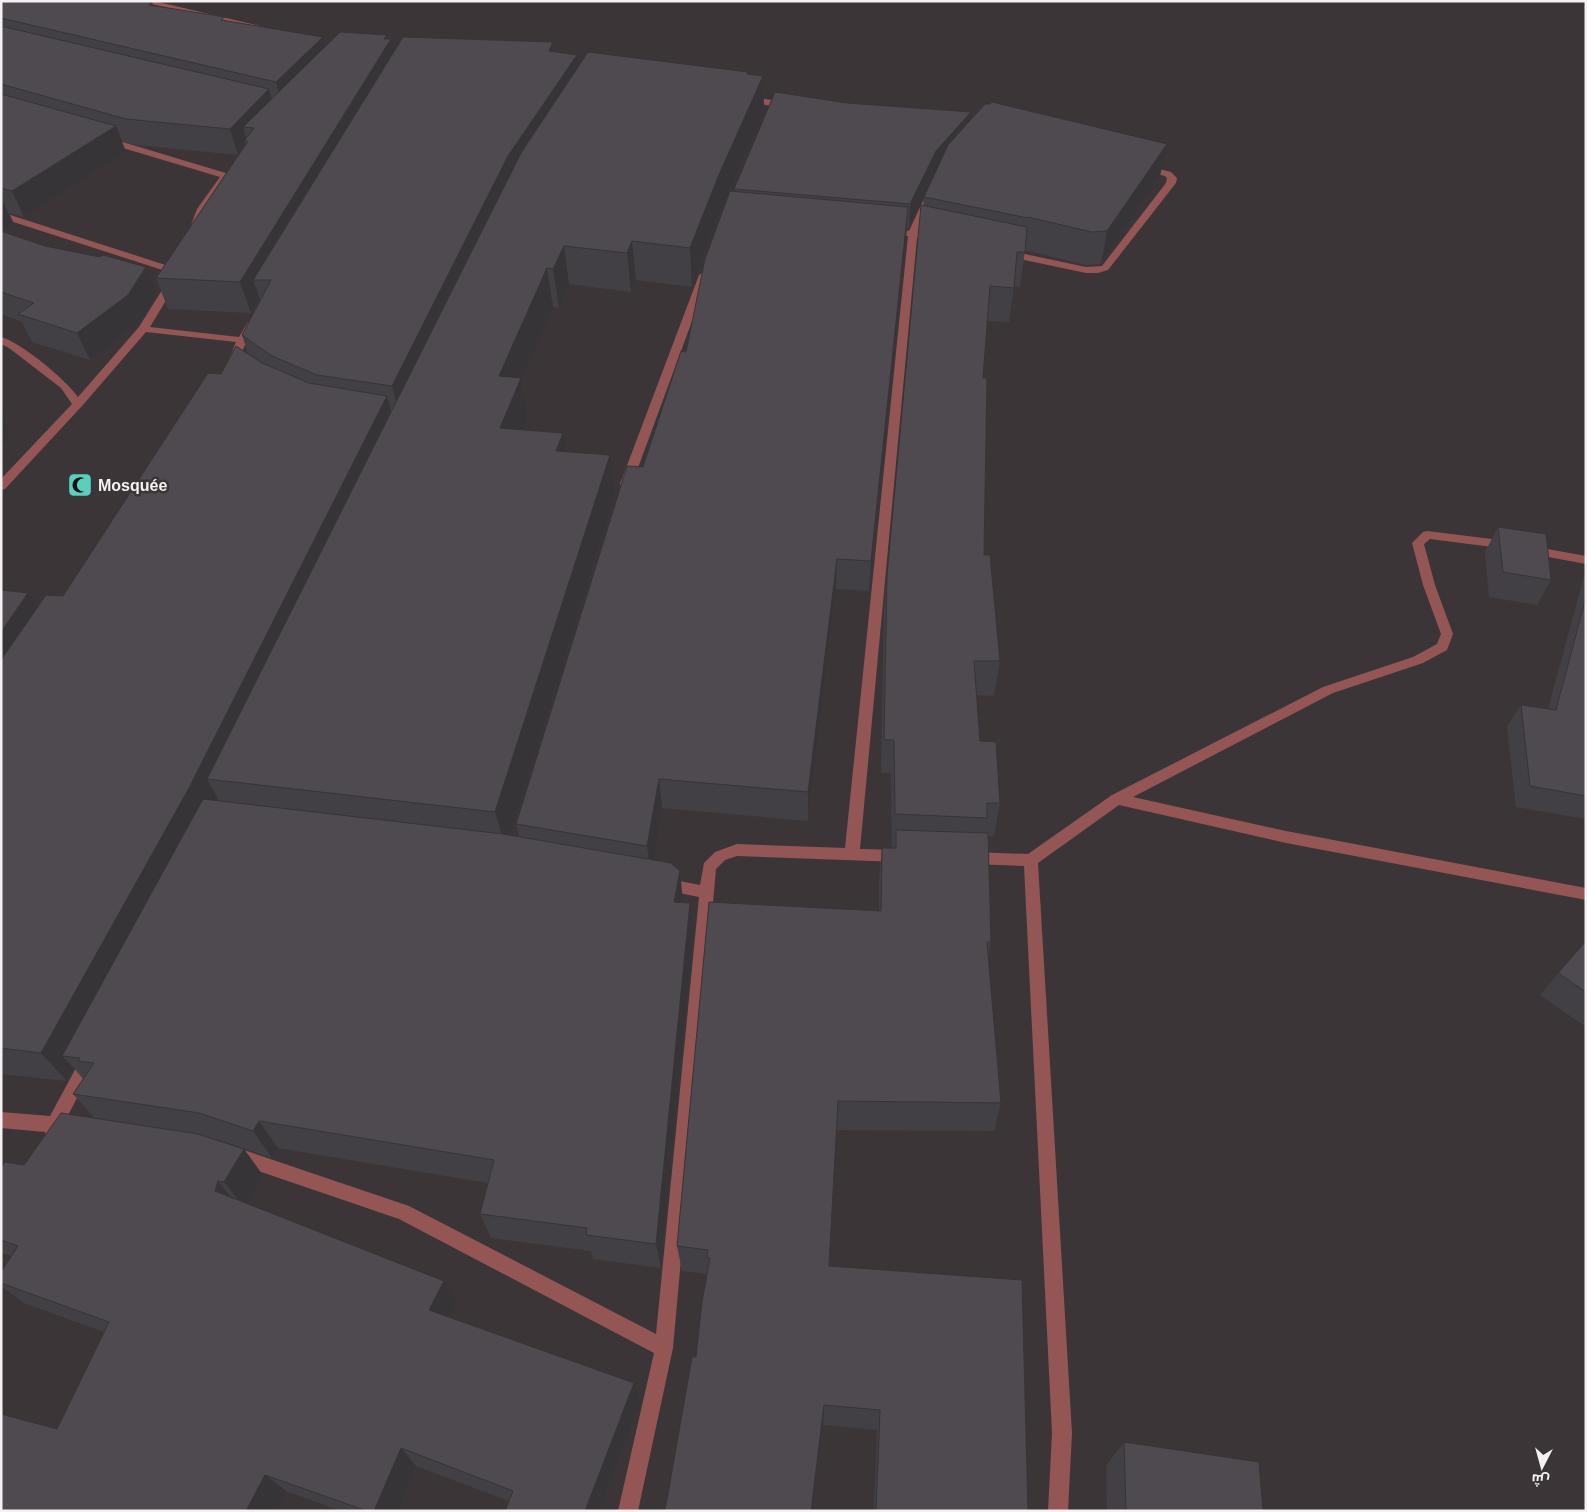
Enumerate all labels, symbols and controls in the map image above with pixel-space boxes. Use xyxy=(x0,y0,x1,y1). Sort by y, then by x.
mosque icon: Mosquée xyxy=(67,472,93,498)
place label: Mosquée xyxy=(98,477,167,494)
north arrow xyxy=(1517,1442,1567,1492)
text: ش xyxy=(1531,1470,1551,1489)

